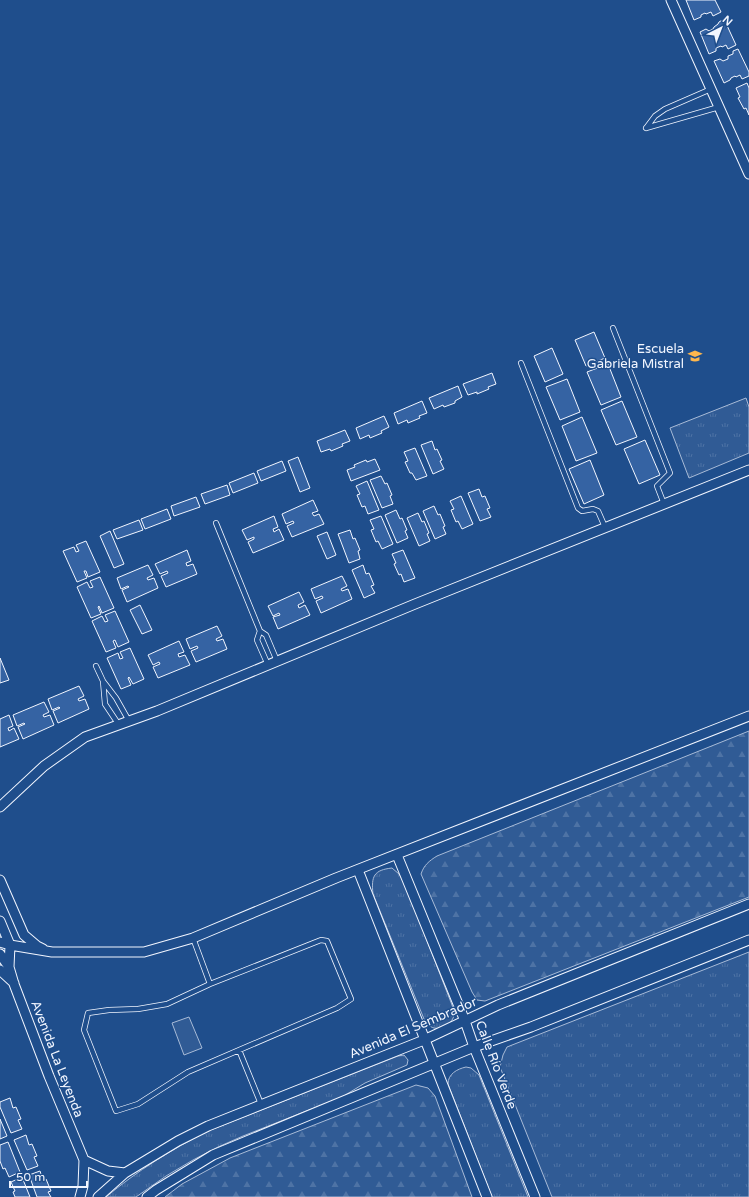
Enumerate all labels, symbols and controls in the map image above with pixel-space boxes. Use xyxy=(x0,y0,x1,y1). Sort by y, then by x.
north arrow xyxy=(701,8,741,48)
text: N xyxy=(720,13,735,29)
place label: Escuela Gabriela Mistral xyxy=(587,341,684,372)
school or university icon: Escuela Gabriela Mistral xyxy=(687,348,703,364)
street label: Avenida El Sembrador xyxy=(347,994,479,1062)
street label: Avenida La Leyenda xyxy=(27,998,87,1120)
street label: Calle Río Verde xyxy=(472,1019,520,1111)
scale bar xyxy=(10,1163,87,1189)
text: 50 m xyxy=(16,1170,45,1184)

